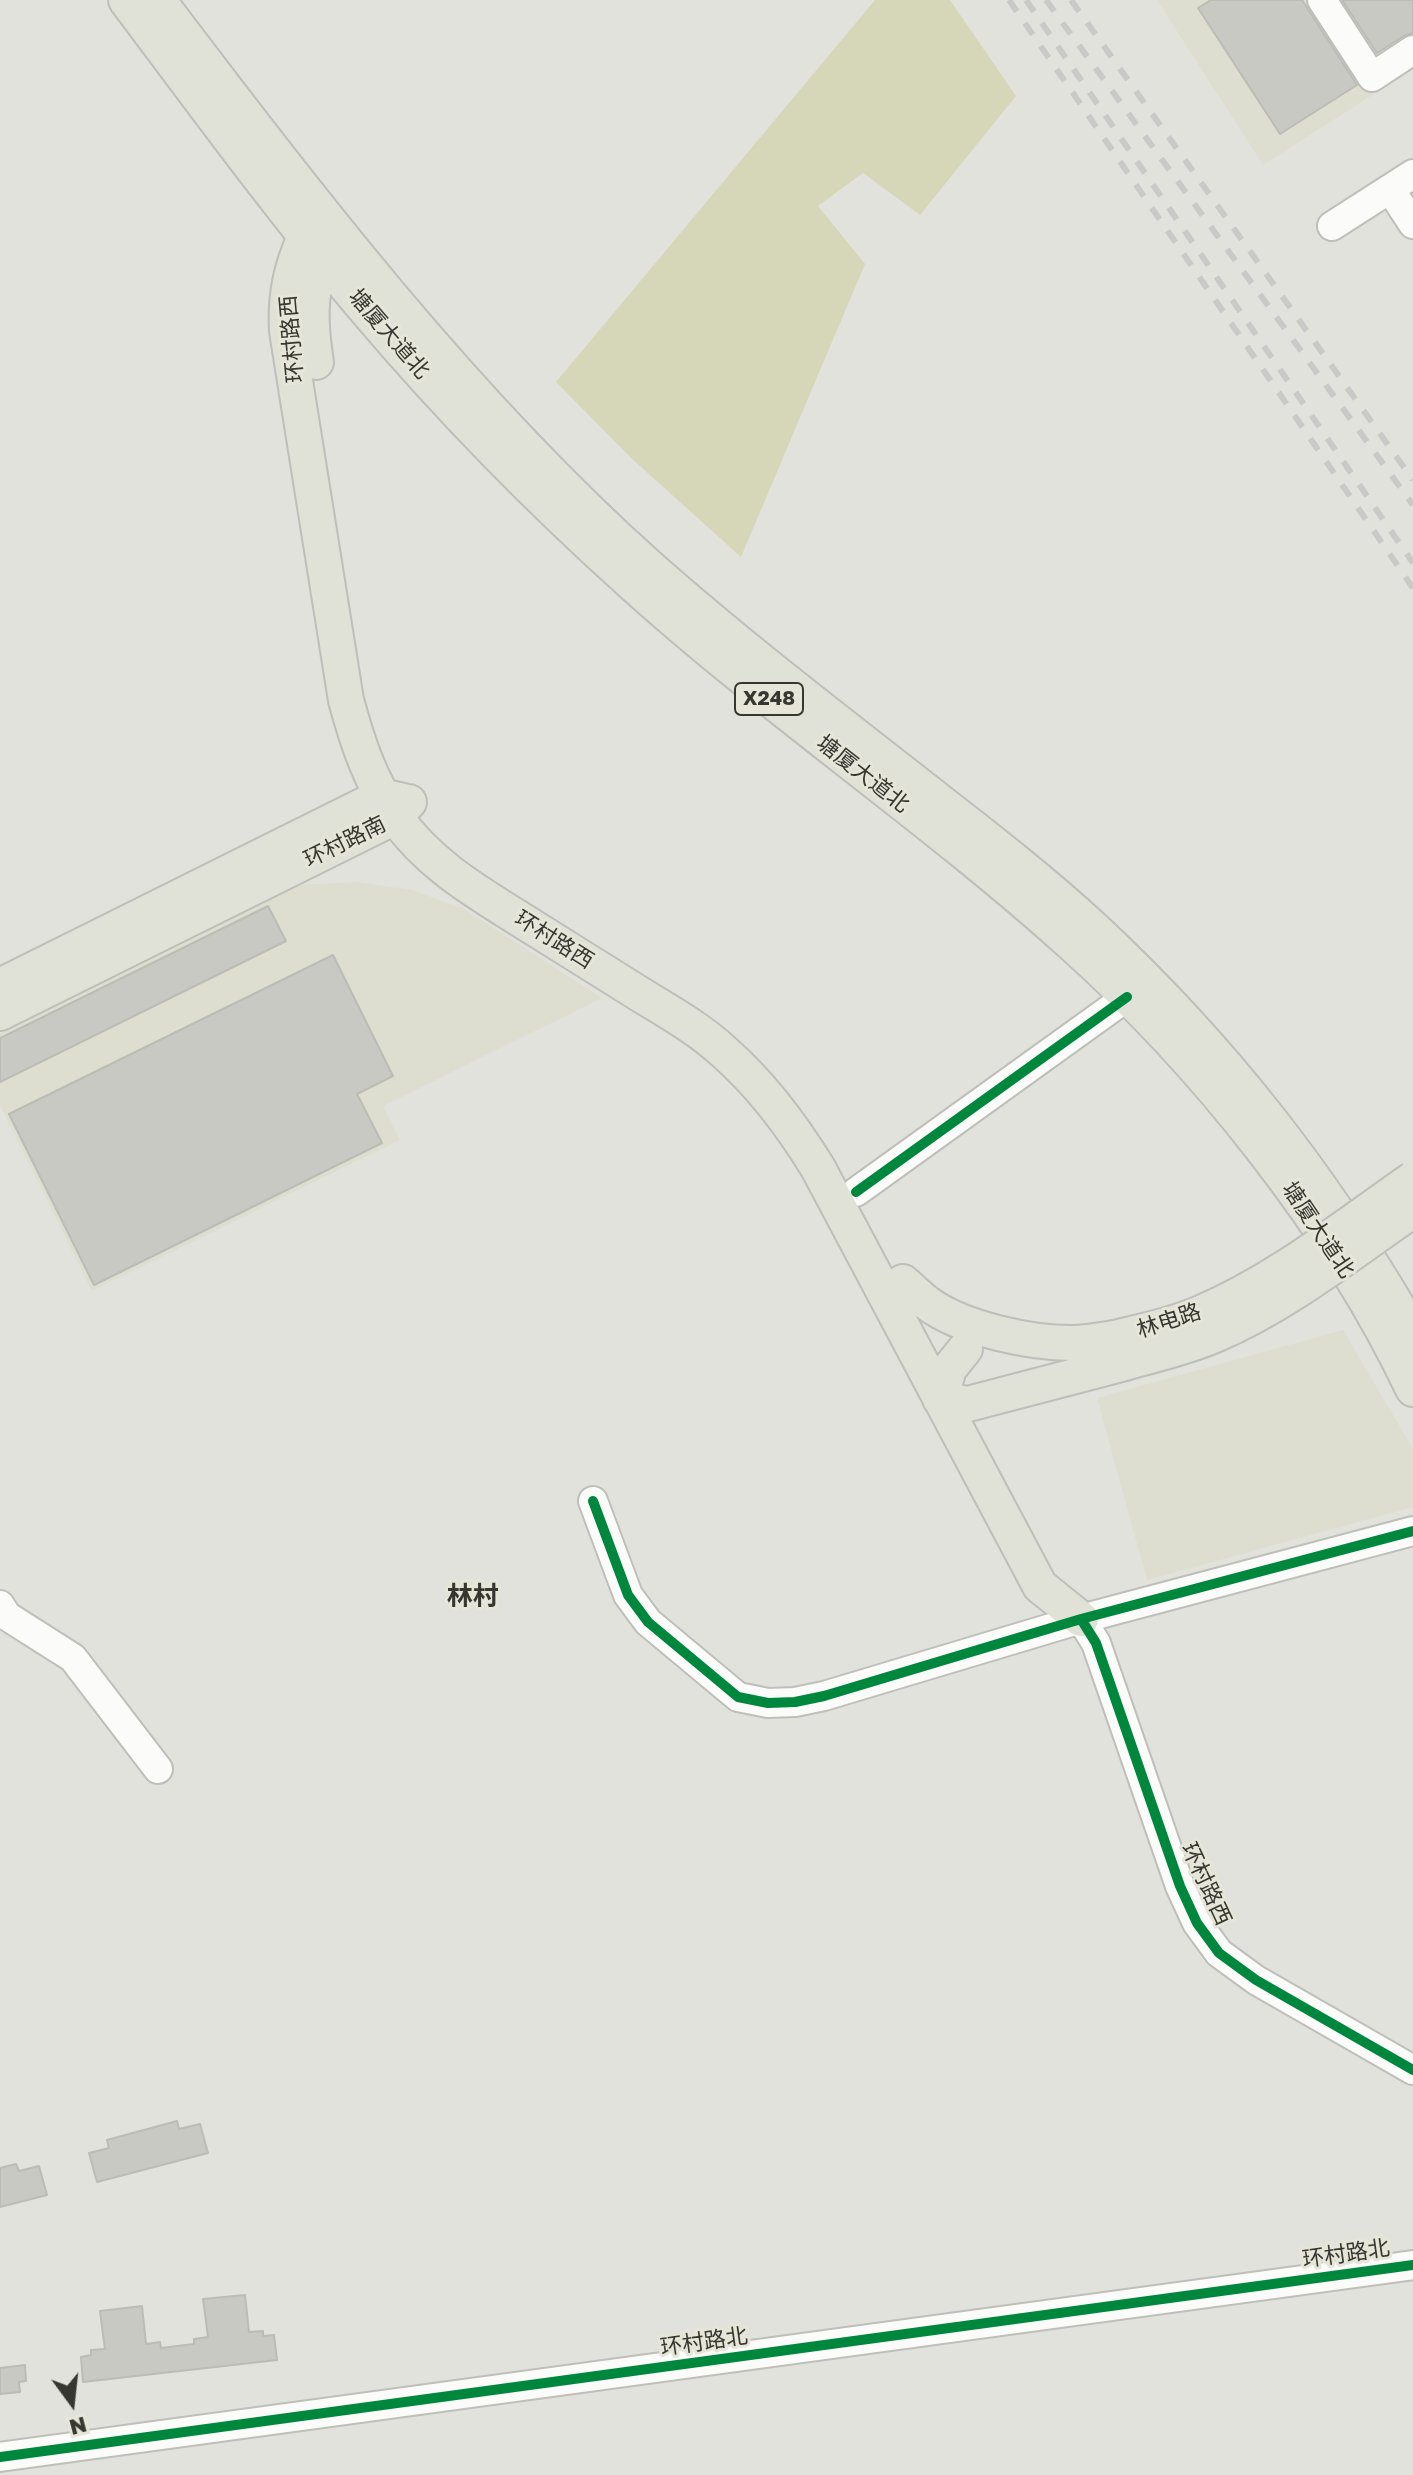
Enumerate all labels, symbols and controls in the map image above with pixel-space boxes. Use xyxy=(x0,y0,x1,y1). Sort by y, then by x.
street label: 塘厦大道北 xyxy=(343,284,435,384)
street label: 环村路西 xyxy=(275,294,309,384)
road number: X248 xyxy=(735,683,803,715)
street label: 塘厦大道北 xyxy=(812,730,914,818)
street label: 环村路南 xyxy=(300,811,390,873)
street label: 环村路西 xyxy=(510,905,598,975)
street label: 塘厦大道北 xyxy=(1276,1177,1360,1283)
street label: 林电路 xyxy=(1134,1298,1204,1344)
district label: 林村 xyxy=(447,1581,499,1613)
street label: 环村路西 xyxy=(1175,1839,1237,1929)
street label: 环村路北 xyxy=(1301,2235,1391,2273)
street label: 环村路北 xyxy=(659,2323,749,2361)
north arrow xyxy=(32,2363,112,2443)
text: N xyxy=(67,2411,90,2442)

